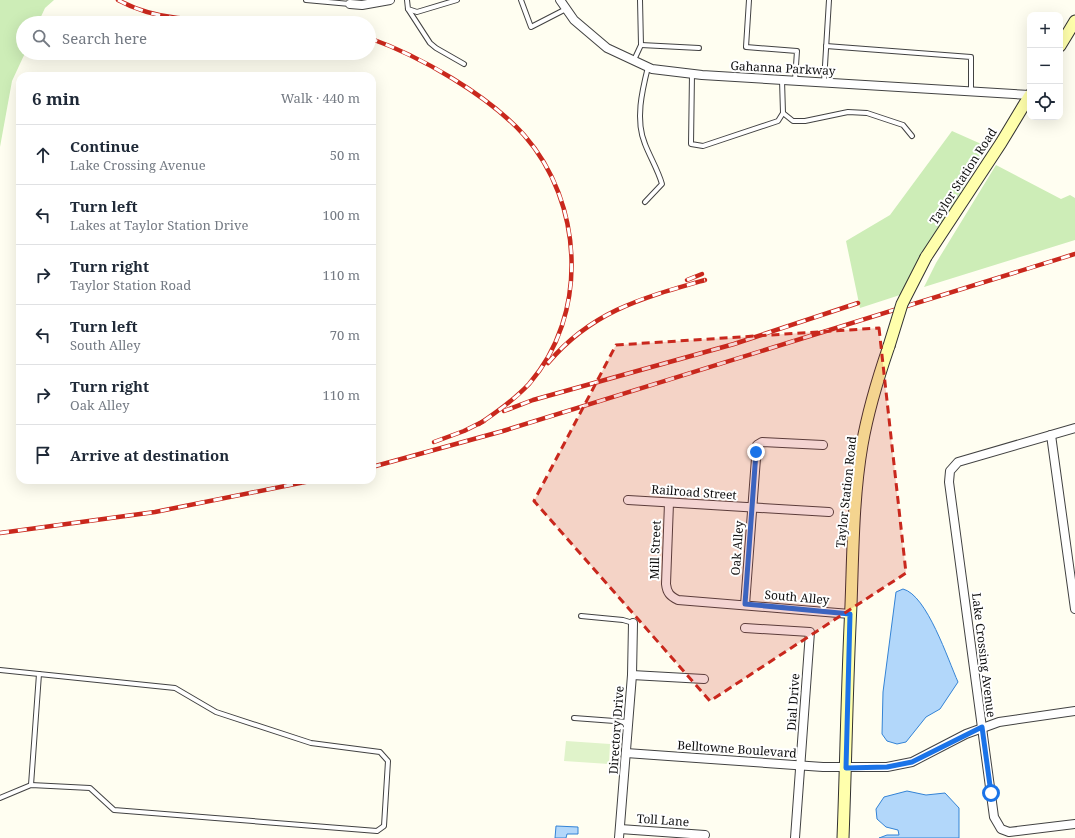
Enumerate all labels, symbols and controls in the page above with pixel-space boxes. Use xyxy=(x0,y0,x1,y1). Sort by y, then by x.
map controls xyxy=(1027,12,1063,120)
button: + xyxy=(1027,12,1063,48)
search box xyxy=(16,16,376,60)
icon: search xyxy=(30,27,52,49)
text: Search here xyxy=(62,28,147,48)
button: − xyxy=(1027,48,1063,84)
street label: Gahanna Parkway xyxy=(730,57,836,79)
button: locate xyxy=(1027,84,1063,120)
text: 6 min xyxy=(32,87,80,110)
text: Walk · 440 m xyxy=(281,89,360,107)
street label: Taylor Station Road xyxy=(925,124,1001,228)
text: Continue xyxy=(70,136,139,156)
icon: ahead xyxy=(32,144,54,166)
text: 50 m xyxy=(330,146,360,164)
text: Lake Crossing Avenue xyxy=(70,156,206,174)
text: Turn left xyxy=(70,196,138,216)
icon: left xyxy=(32,204,54,226)
text: 100 m xyxy=(323,206,360,224)
text: Lakes at Taylor Station Drive xyxy=(70,216,248,234)
text: Turn right xyxy=(70,256,149,276)
icon: right xyxy=(32,264,54,286)
text: 110 m xyxy=(323,266,360,284)
text: Taylor Station Road xyxy=(70,276,191,294)
text: Turn left xyxy=(70,316,138,336)
icon: left xyxy=(32,324,54,346)
text: 70 m xyxy=(330,326,360,344)
text: South Alley xyxy=(70,336,141,354)
text: Turn right xyxy=(70,376,149,396)
icon: right xyxy=(32,384,54,406)
text: 110 m xyxy=(323,386,360,404)
text: Oak Alley xyxy=(70,396,129,414)
street label: Taylor Station Road xyxy=(832,435,860,549)
route end xyxy=(747,443,765,461)
icon: arrive xyxy=(32,444,54,466)
text: Arrive at destination xyxy=(70,445,229,465)
street label: Railroad Street xyxy=(651,481,737,503)
street label: Mill Street xyxy=(645,520,665,580)
street label: Oak Alley xyxy=(727,520,747,576)
street label: South Alley xyxy=(764,586,830,608)
street label: Lake Crossing Avenue xyxy=(968,592,1000,718)
street label: Dial Drive xyxy=(783,673,803,731)
street label: Directory Drive xyxy=(604,685,628,775)
street label: Belltowne Boulevard xyxy=(677,736,798,762)
route start xyxy=(982,784,1000,802)
street label: Toll Lane xyxy=(636,810,690,830)

